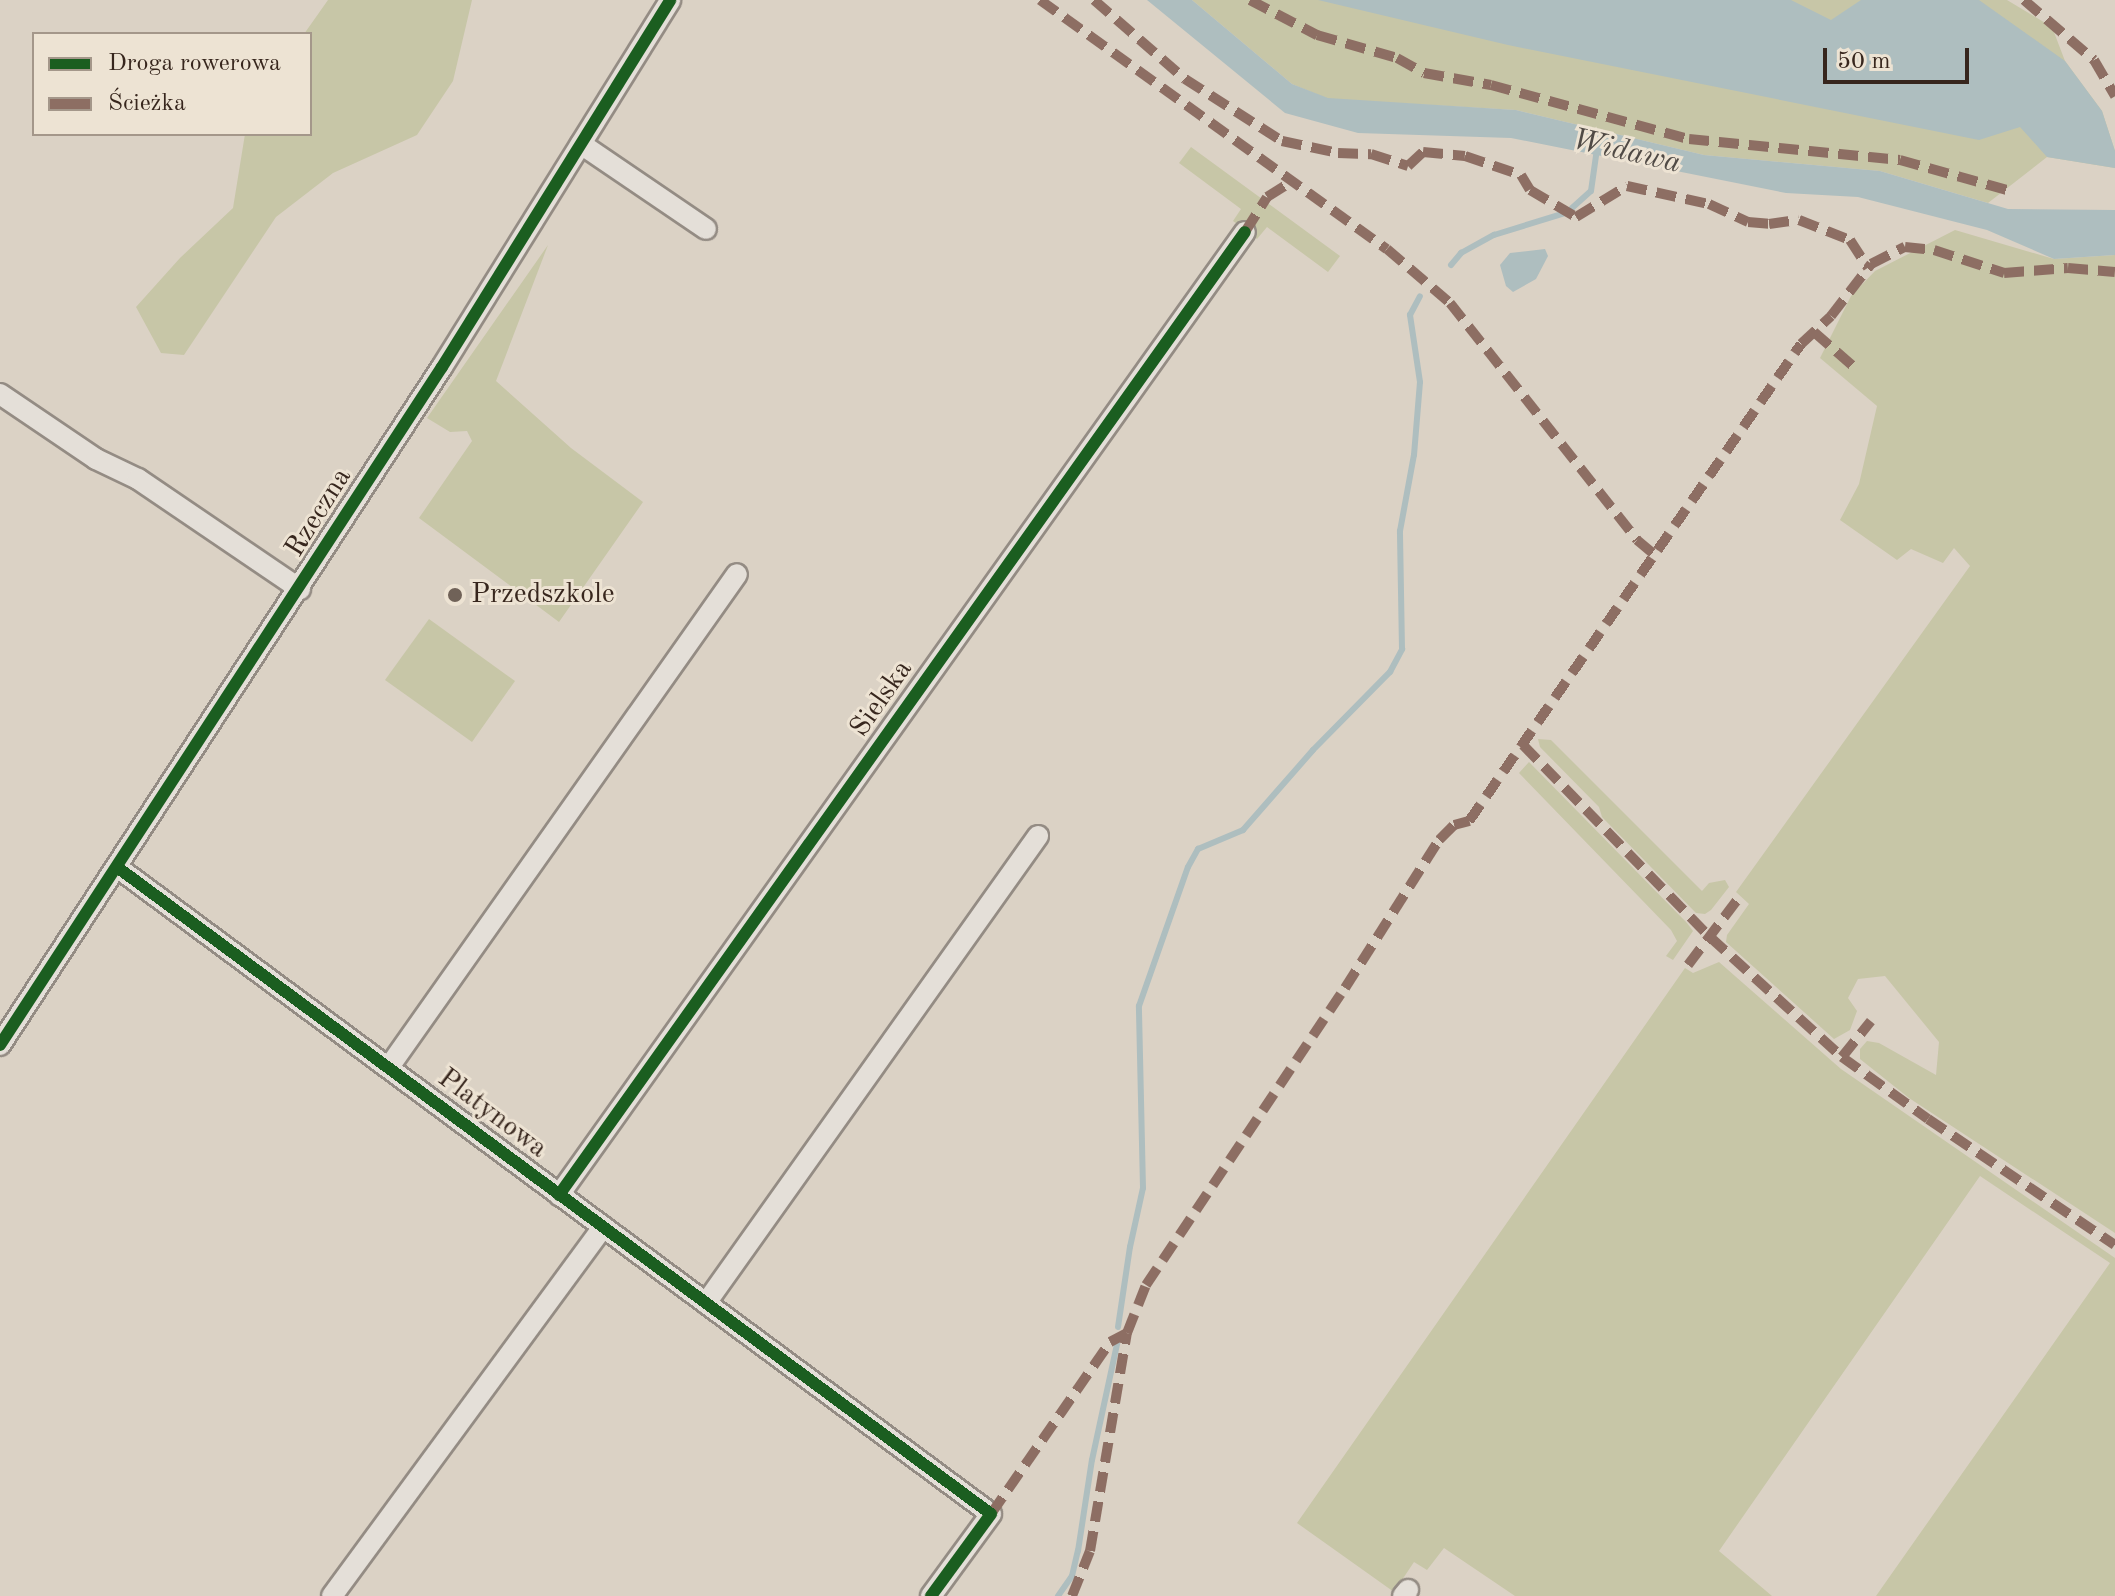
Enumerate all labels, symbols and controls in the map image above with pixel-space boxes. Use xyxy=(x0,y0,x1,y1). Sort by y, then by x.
legend xyxy=(32,32,312,136)
scale bar xyxy=(1827,32,1973,82)
text: 50 m xyxy=(1837,50,1891,74)
text: Droga rowerowa xyxy=(108,52,281,76)
text: Ścieżka xyxy=(108,92,186,116)
water label: Widawa xyxy=(1568,122,1684,182)
street label: Rzeczna xyxy=(279,462,359,564)
place label: Przedszkole xyxy=(471,578,615,612)
marker: Przedszkole xyxy=(446,586,464,604)
street label: Sielska xyxy=(844,654,920,744)
street label: Platynowa xyxy=(431,1062,553,1166)

